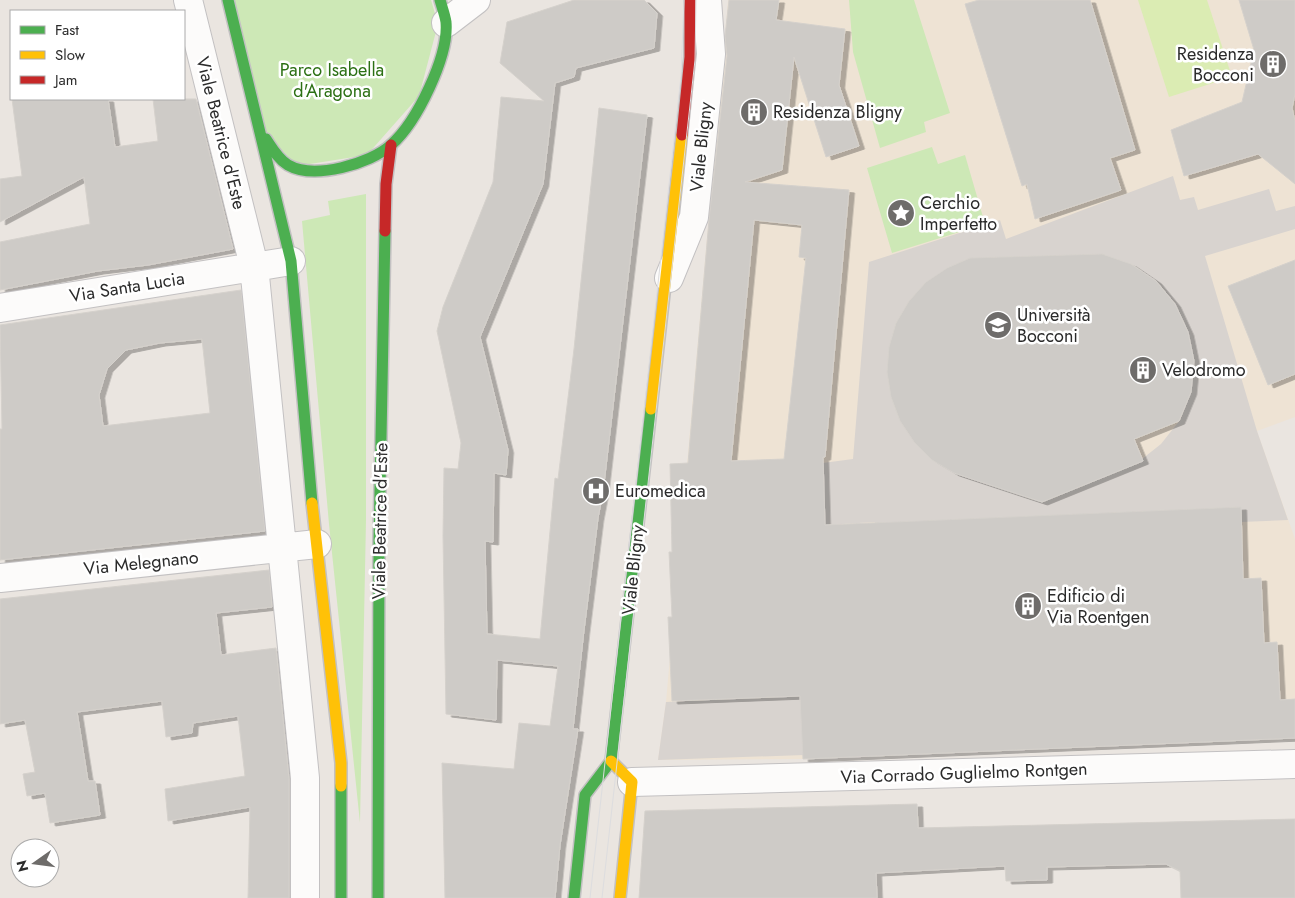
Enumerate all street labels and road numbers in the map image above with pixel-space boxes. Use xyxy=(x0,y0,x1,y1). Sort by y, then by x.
street label: Viale Beatrice d'Este xyxy=(189,54,253,212)
street label: Viale Bligny xyxy=(683,101,719,193)
street label: Via Santa Lucia xyxy=(68,265,186,309)
street label: Viale Beatrice d'Este xyxy=(366,442,394,600)
street label: Viale Bligny xyxy=(615,524,651,616)
street label: Via Melegnano xyxy=(82,544,200,582)
street label: Via Corrado Guglielmo Rontgen xyxy=(840,756,1088,790)

